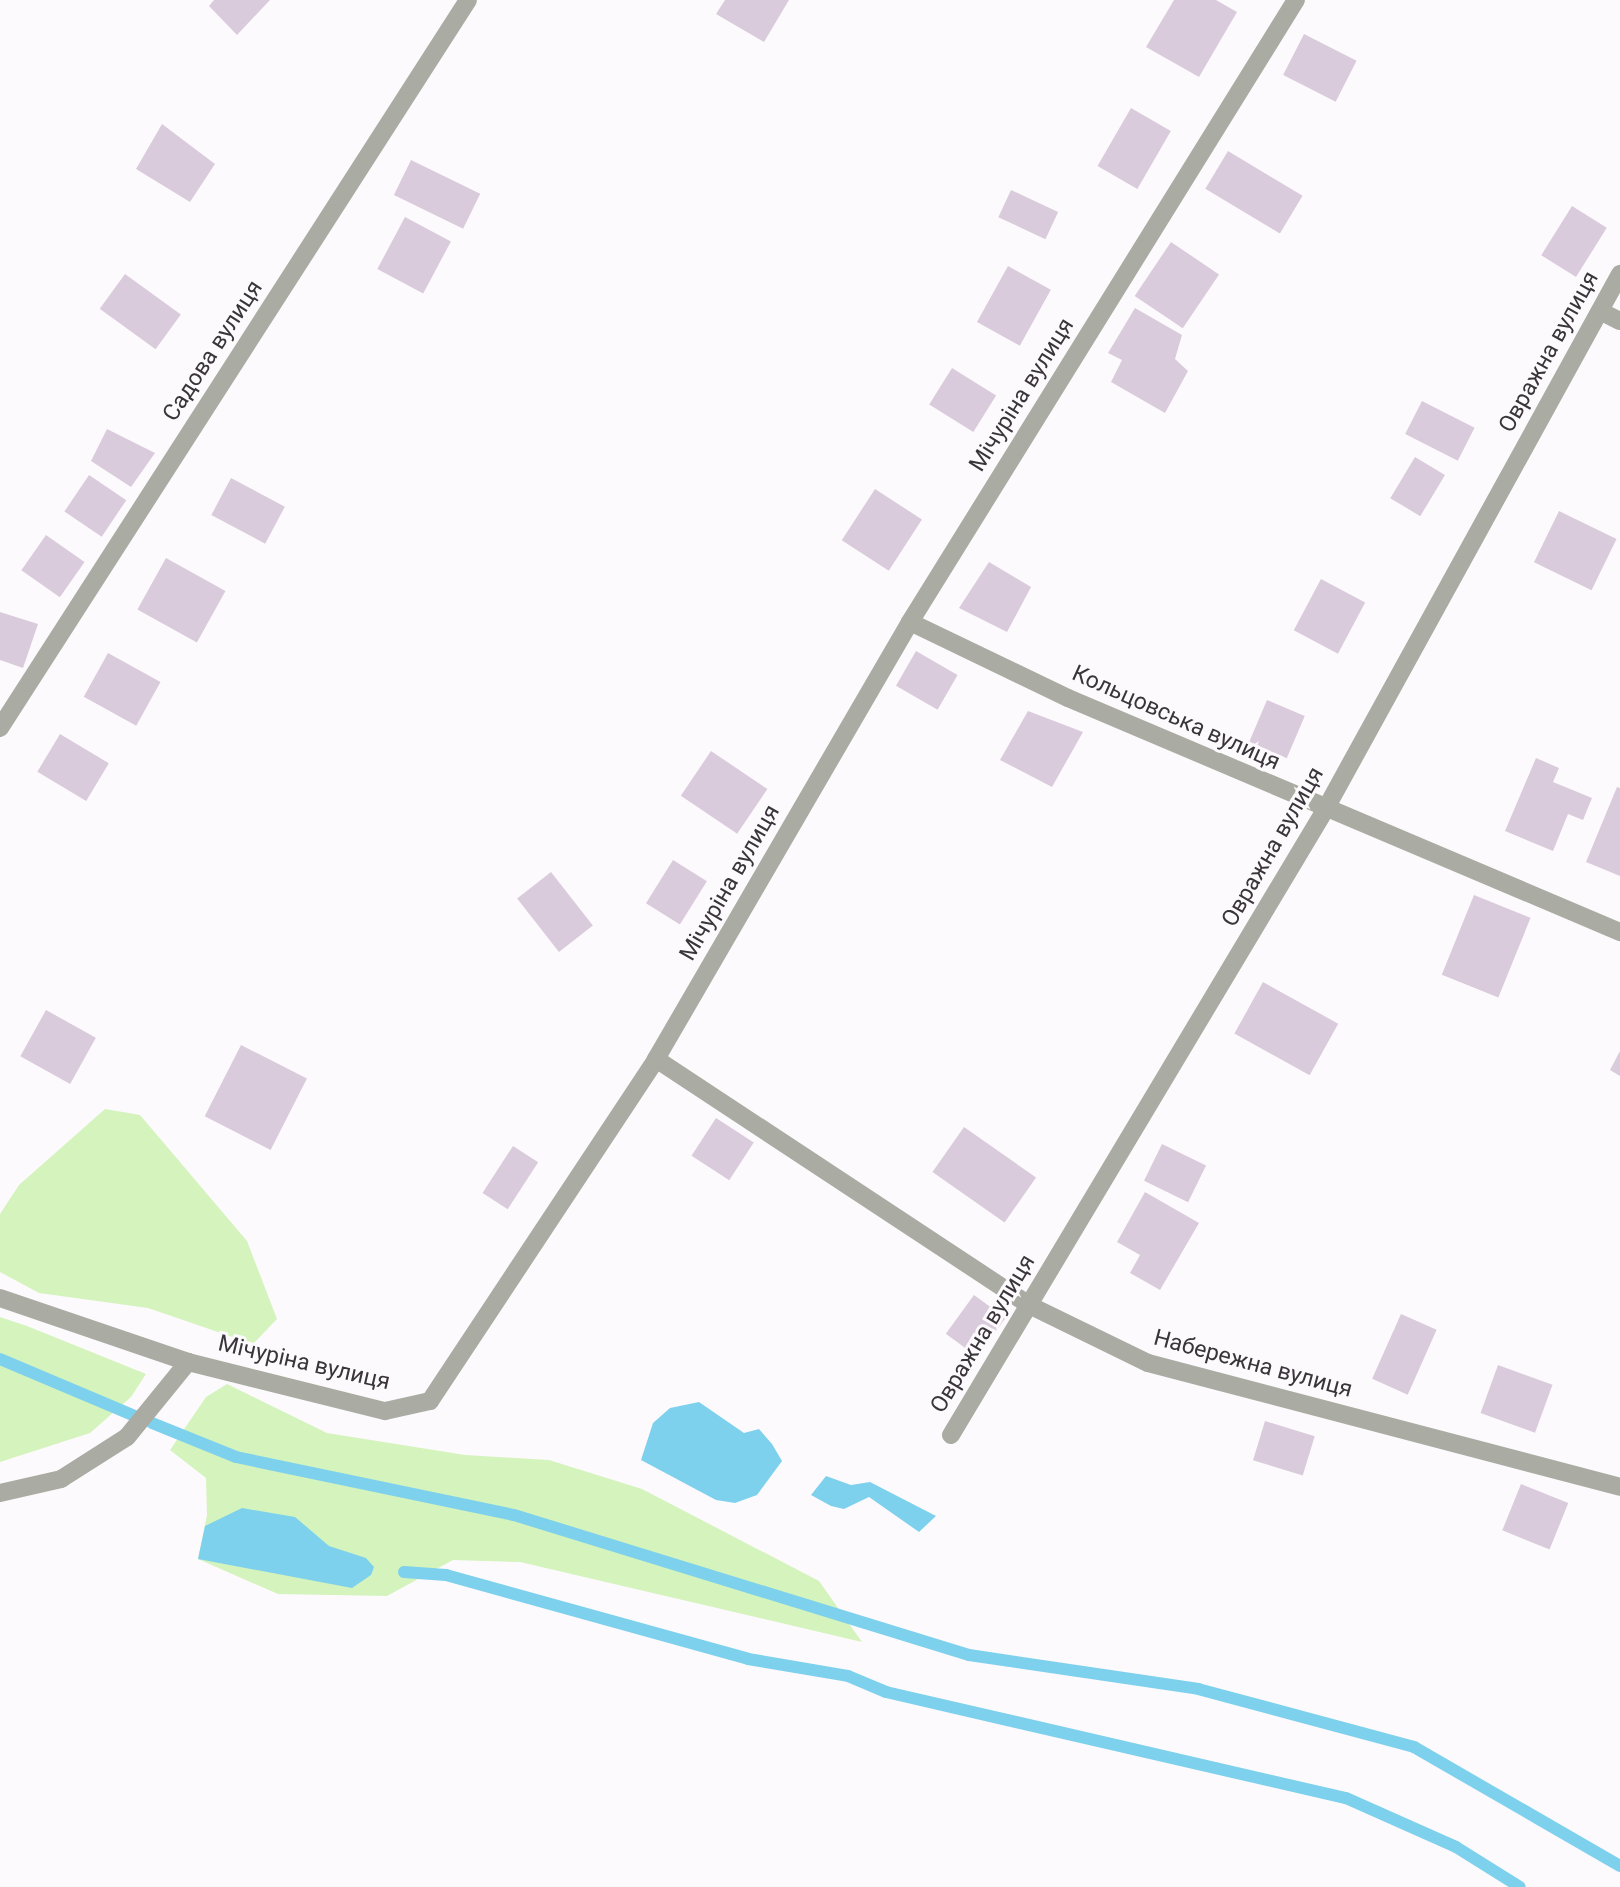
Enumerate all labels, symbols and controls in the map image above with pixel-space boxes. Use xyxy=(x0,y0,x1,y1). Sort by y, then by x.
street label: Овражна вулиця xyxy=(1493,267,1605,437)
street label: Садова вулиця xyxy=(157,275,269,427)
street label: Мічуріна вулиця xyxy=(964,313,1080,477)
street label: Кольцовська вулиця xyxy=(1068,660,1284,776)
street label: Овражна вулиця xyxy=(1216,762,1330,932)
street label: Мічуріна вулиця xyxy=(674,800,786,966)
street label: Овражна вулиця xyxy=(925,1250,1041,1418)
street label: Набережна вулиця xyxy=(1151,1324,1355,1404)
street label: Мічуріна вулиця xyxy=(215,1330,393,1396)

